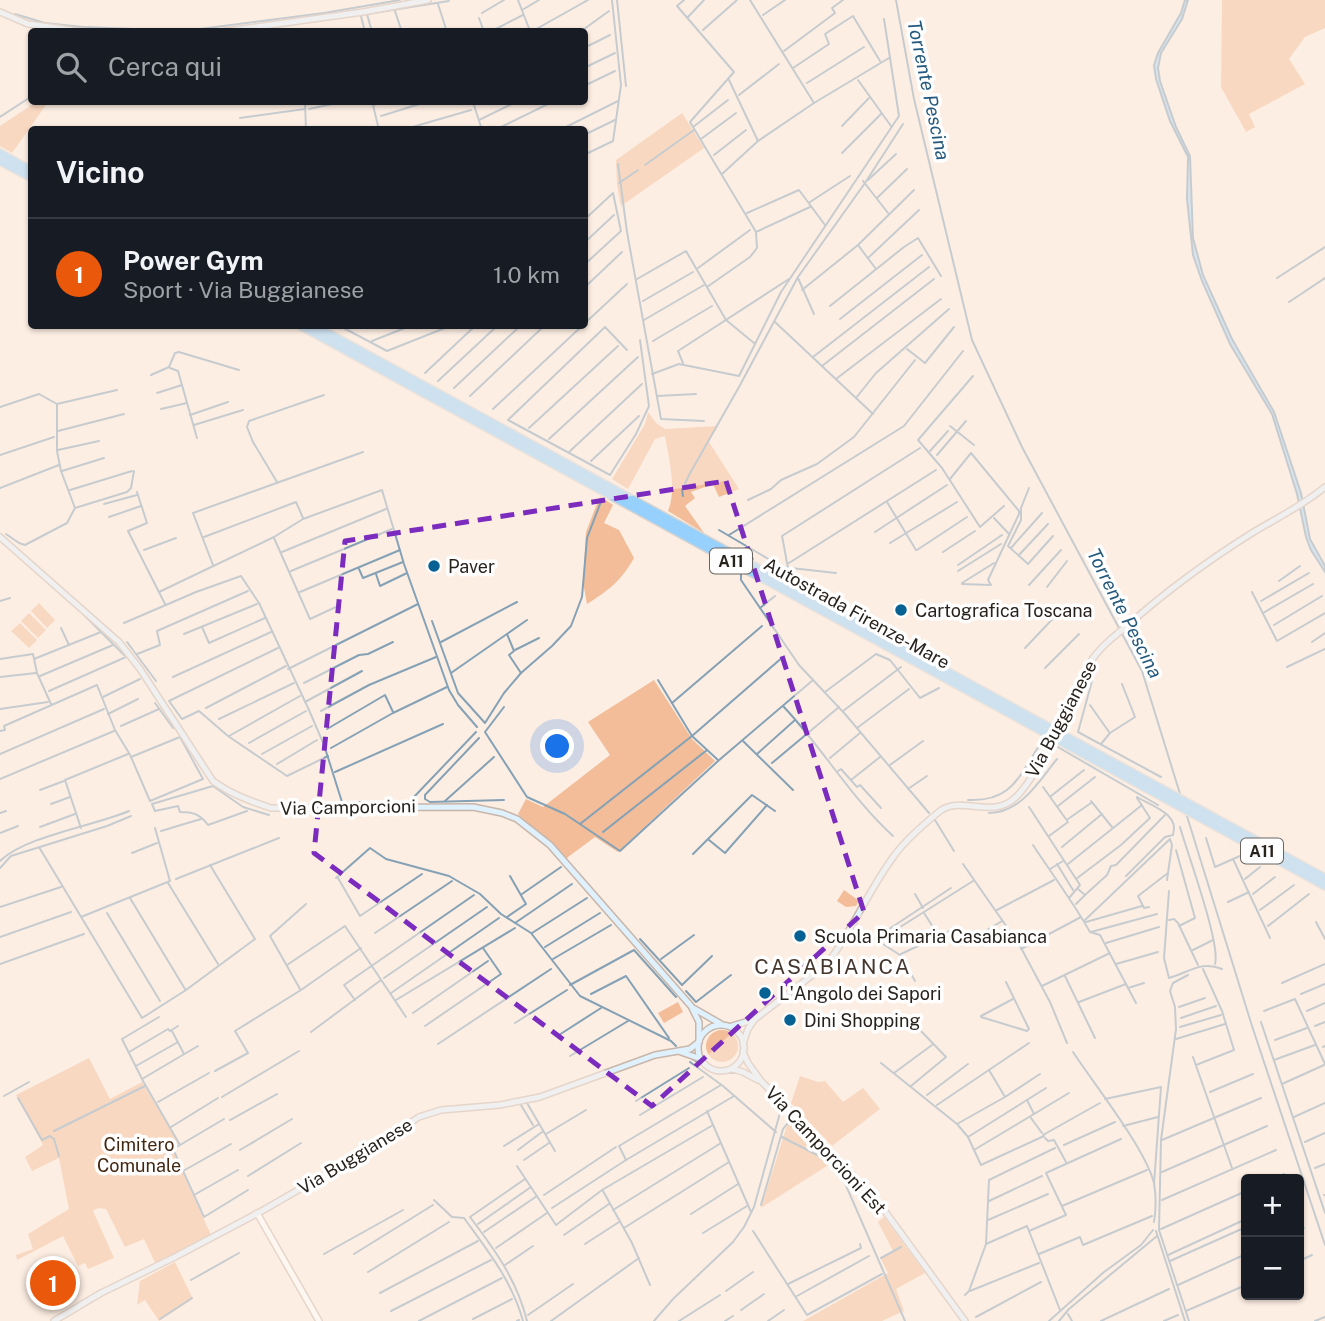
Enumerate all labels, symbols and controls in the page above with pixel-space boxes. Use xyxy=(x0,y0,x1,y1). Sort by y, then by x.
water label: Torrente Pescina xyxy=(903,18,955,162)
search box xyxy=(28,28,588,105)
icon: search xyxy=(52,48,90,86)
text: Cerca qui xyxy=(108,51,222,82)
text: Vicino xyxy=(56,154,145,190)
text: Power Gym xyxy=(123,245,263,276)
text: 1 xyxy=(74,261,84,288)
text: 1.0 km xyxy=(493,261,560,288)
text: Sport · Via Buggianese xyxy=(123,276,364,303)
water label: Torrente Pescina xyxy=(1083,544,1167,682)
road number: A11 xyxy=(710,548,752,574)
street label: Autostrada Firenze-Mare xyxy=(761,553,953,673)
place label: Paver xyxy=(448,556,495,577)
marker: Paver xyxy=(426,558,442,574)
place label: Cartografica Toscana xyxy=(915,600,1093,621)
marker: Cartografica Toscana xyxy=(893,602,909,618)
street label: Via Buggianese xyxy=(1021,657,1101,781)
your location xyxy=(540,729,574,763)
street label: Via Camporcioni xyxy=(280,795,416,819)
road number: A11 xyxy=(1241,838,1283,864)
place label: Scuola Primaria Casabianca xyxy=(814,926,1047,947)
marker: Scuola Primaria Casabianca xyxy=(792,928,808,944)
district label: CASABIANCA xyxy=(754,954,912,979)
place label: L'Angolo dei Sapori xyxy=(779,983,941,1004)
marker: L'Angolo dei Sapori xyxy=(757,985,773,1001)
place label: Dini Shopping xyxy=(804,1010,921,1031)
marker: Dini Shopping xyxy=(782,1012,798,1028)
street label: Via Camporcioni Est xyxy=(761,1082,891,1218)
street label: Via Buggianese xyxy=(294,1114,416,1198)
park label: Cimitero Comunale xyxy=(97,1134,181,1176)
map controls xyxy=(1241,1174,1304,1300)
button: + xyxy=(1241,1174,1304,1237)
button: − xyxy=(1241,1237,1304,1300)
pin: 1 xyxy=(30,1257,76,1309)

